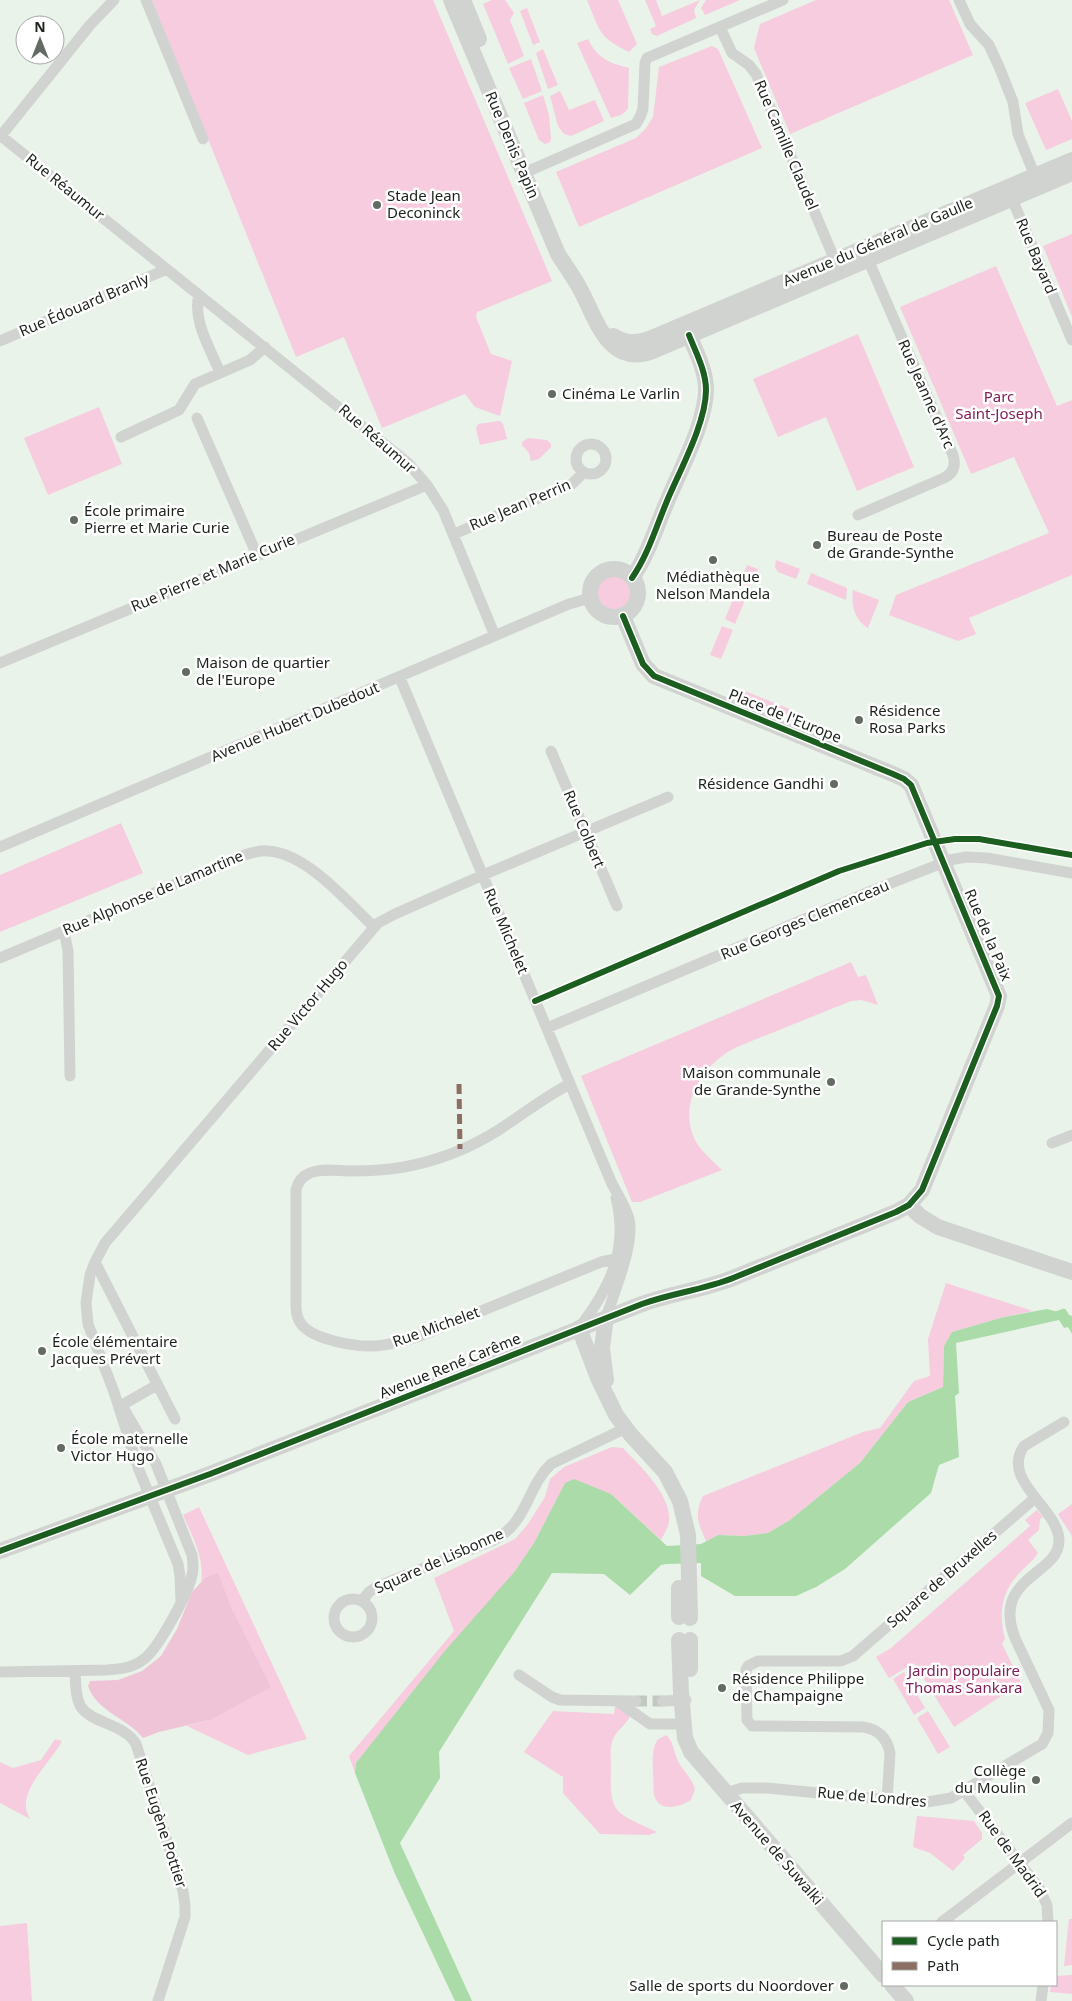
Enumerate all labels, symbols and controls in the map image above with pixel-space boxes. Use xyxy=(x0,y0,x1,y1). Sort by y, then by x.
north arrow xyxy=(15,15,65,65)
text: N xyxy=(34,17,46,36)
street label: Rue Camille Claudel xyxy=(750,77,823,213)
street label: Rue Denis Papin xyxy=(481,88,544,201)
street label: Rue Réaumur xyxy=(22,148,109,224)
place label: Stade Jean Deconinck xyxy=(387,185,461,222)
street label: Avenue du Général de Gaulle xyxy=(780,192,976,290)
marker: Stade Jean Deconinck xyxy=(371,199,383,211)
street label: Rue Bayard xyxy=(1012,215,1062,296)
street label: Rue Édouard Branly xyxy=(16,268,152,340)
street label: Rue Jeanne d'Arc xyxy=(894,336,960,451)
place label: Cinéma Le Varlin xyxy=(562,383,680,403)
park label: Parc Saint-Joseph xyxy=(955,386,1043,423)
marker: Cinéma Le Varlin xyxy=(546,388,558,400)
street label: Rue Réaumur xyxy=(335,399,420,477)
street label: Rue Jean Perrin xyxy=(466,474,573,534)
place label: École primaire Pierre et Marie Curie xyxy=(84,500,229,537)
marker: École primaire Pierre et Marie Curie xyxy=(68,514,80,526)
place label: Bureau de Poste de Grande-Synthe xyxy=(827,525,954,562)
street label: Rue Pierre et Marie Curie xyxy=(128,528,298,616)
marker: Bureau de Poste de Grande-Synthe xyxy=(811,539,823,551)
marker: Médiathèque Nelson Mandela xyxy=(707,554,719,566)
place label: Médiathèque Nelson Mandela xyxy=(656,566,770,603)
place label: Maison de quartier de l'Europe xyxy=(196,652,330,689)
marker: Maison de quartier de l'Europe xyxy=(180,666,192,678)
street label: Avenue Hubert Dubedout xyxy=(207,676,382,766)
street label: Place de l'Europe xyxy=(726,683,845,747)
place label: Résidence Rosa Parks xyxy=(869,700,946,737)
marker: Résidence Rosa Parks xyxy=(853,714,865,726)
place label: Résidence Gandhi xyxy=(698,773,824,793)
marker: Résidence Gandhi xyxy=(828,778,840,790)
street label: Rue Colbert xyxy=(560,787,611,871)
street label: Rue Alphonse de Lamartine xyxy=(59,845,246,939)
street label: Rue Georges Clemenceau xyxy=(717,874,892,964)
street label: Rue Michelet xyxy=(480,885,534,977)
street label: Rue de la Paix xyxy=(961,886,1017,984)
street label: Rue Victor Hugo xyxy=(263,954,352,1055)
place label: Maison communale de Grande-Synthe xyxy=(682,1062,821,1099)
marker: Maison communale de Grande-Synthe xyxy=(825,1076,837,1088)
street label: Rue Michelet xyxy=(389,1301,482,1351)
street label: Avenue René Carême xyxy=(376,1328,523,1403)
place label: École élémentaire Jacques Prévert xyxy=(50,1331,177,1368)
marker: École élémentaire Jacques Prévert xyxy=(36,1345,48,1357)
place label: École maternelle Victor Hugo xyxy=(71,1428,188,1465)
marker: École maternelle Victor Hugo xyxy=(55,1442,67,1454)
street label: Square de Lisbonne xyxy=(371,1523,506,1598)
street label: Square de Bruxelles xyxy=(882,1525,1001,1632)
park label: Jardin populaire Thomas Sankara xyxy=(906,1660,1022,1697)
place label: Résidence Philippe de Champaigne xyxy=(732,1668,864,1705)
marker: Résidence Philippe de Champaigne xyxy=(716,1682,728,1694)
street label: Rue Eugène Pottier xyxy=(132,1755,192,1890)
place label: Collège du Moulin xyxy=(955,1760,1026,1797)
marker: Collège du Moulin xyxy=(1030,1774,1042,1786)
street label: Rue de Londres xyxy=(817,1781,928,1811)
street label: Avenue de Suwalki xyxy=(727,1796,828,1909)
street label: Rue de Madrid xyxy=(974,1806,1051,1901)
legend xyxy=(882,1921,1057,1986)
text: Cycle path xyxy=(927,1930,1000,1950)
text: Path xyxy=(927,1955,959,1975)
place label: Salle de sports du Noordover xyxy=(629,1975,834,1995)
marker: Salle de sports du Noordover xyxy=(838,1980,850,1992)

